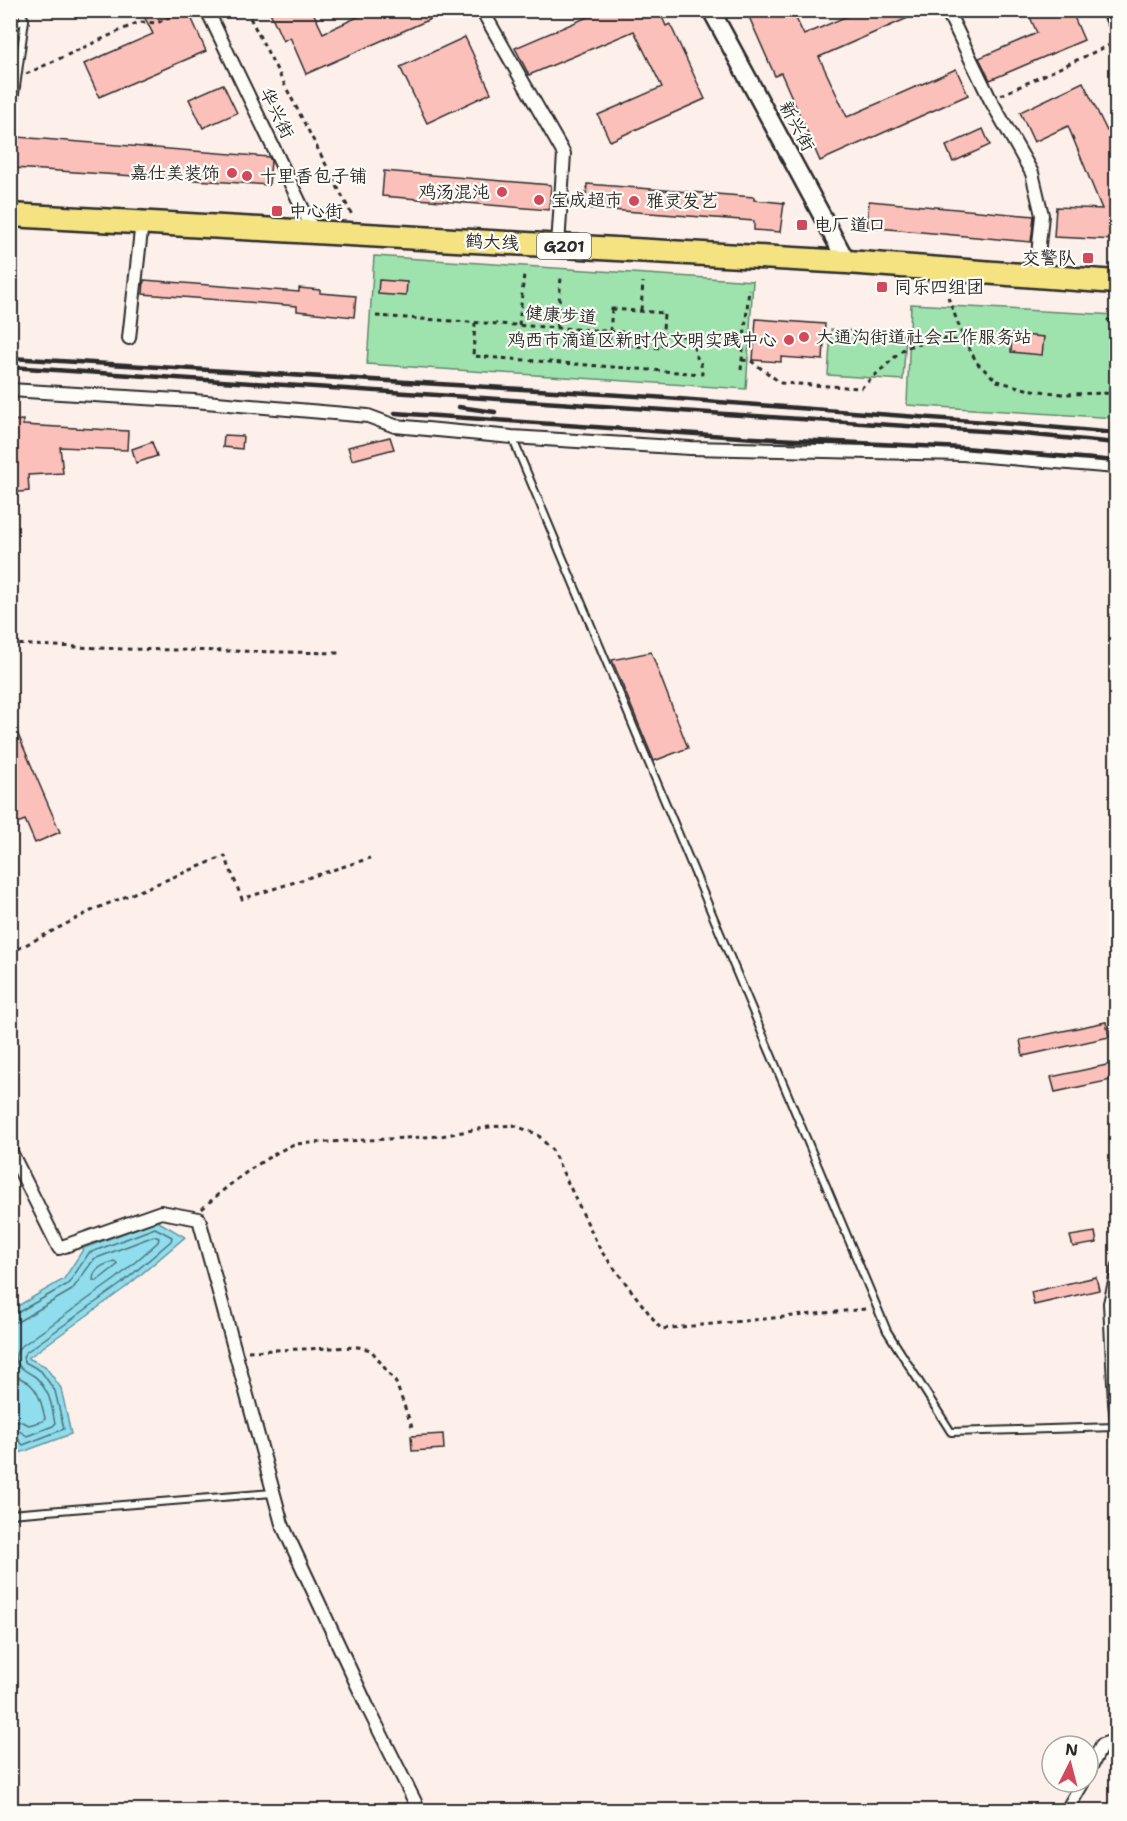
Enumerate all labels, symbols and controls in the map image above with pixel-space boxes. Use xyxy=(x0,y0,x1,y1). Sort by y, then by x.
street label: 华兴街 xyxy=(254,83,300,143)
street label: 新兴街 xyxy=(774,97,820,155)
place label: 嘉仕美装饰 xyxy=(130,161,220,185)
place label: 十里香包子铺 xyxy=(259,164,367,188)
marker: 嘉仕美装饰 xyxy=(225,166,239,180)
marker: 十里香包子铺 xyxy=(240,169,254,183)
place label: 鸡汤混沌 xyxy=(418,180,490,204)
marker: 鸡汤混沌 xyxy=(495,185,509,199)
place label: 宝成超市 xyxy=(551,188,623,212)
place label: 雅灵发艺 xyxy=(646,189,718,213)
marker: 宝成超市 xyxy=(532,193,546,207)
marker: 雅灵发艺 xyxy=(627,194,641,208)
place label: 中心街 xyxy=(289,199,343,223)
marker: 中心街 xyxy=(270,204,284,218)
place label: 电厂道口 xyxy=(814,213,886,237)
marker: 电厂道口 xyxy=(795,218,809,232)
street label: 鹤大线 xyxy=(464,229,520,255)
road number: G201 xyxy=(537,233,591,259)
place label: 交警队 xyxy=(1022,246,1076,270)
marker: 交警队 xyxy=(1081,251,1095,265)
place label: 同乐四组团 xyxy=(894,275,984,299)
marker: 同乐四组团 xyxy=(875,280,889,294)
street label: 健康步道 xyxy=(524,301,598,329)
place label: 大通沟街道社会工作服务站 xyxy=(816,325,1032,349)
place label: 鸡西市滴道区新时代文明实践中心 xyxy=(507,328,777,352)
marker: 大通沟街道社会工作服务站 xyxy=(797,330,811,344)
marker: 鸡西市滴道区新时代文明实践中心 xyxy=(782,333,796,347)
north arrow xyxy=(1040,1734,1100,1794)
text: N xyxy=(1064,1738,1079,1761)

